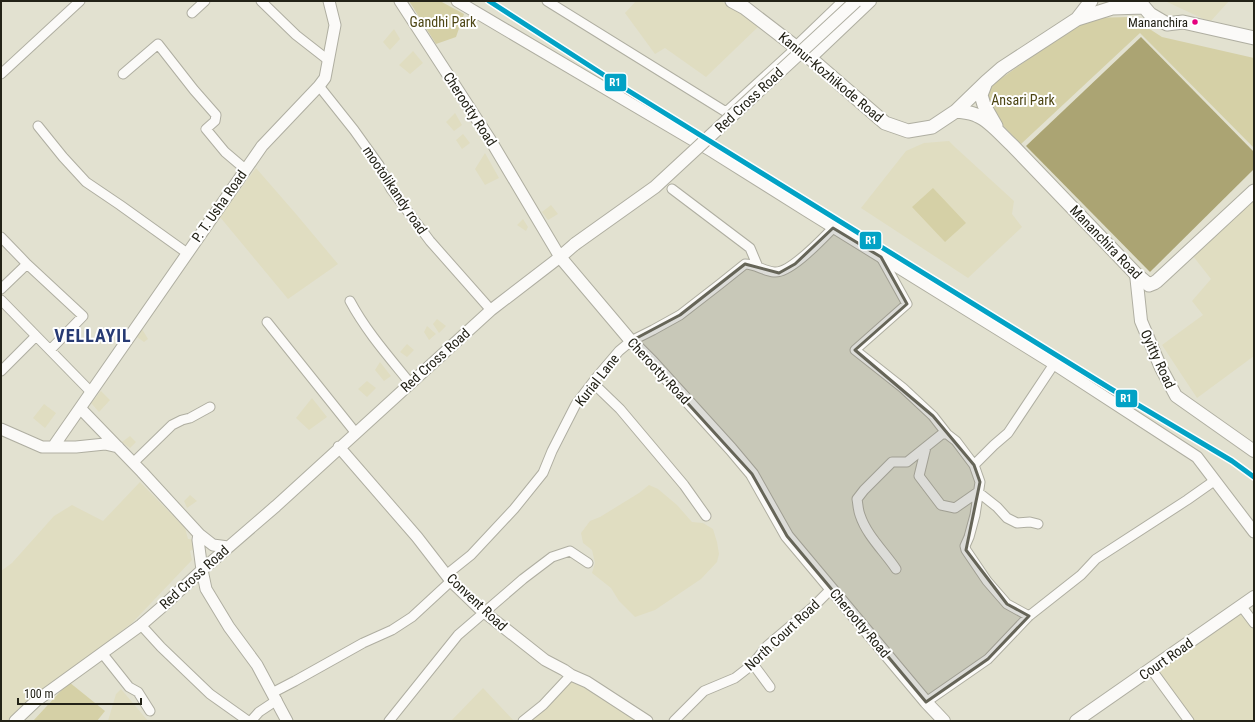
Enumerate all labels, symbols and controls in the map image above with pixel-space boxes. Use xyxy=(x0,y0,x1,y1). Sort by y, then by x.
park label: Gandhi Park xyxy=(410,14,477,30)
place label: Mananchira xyxy=(1128,15,1188,30)
marker: Mananchira xyxy=(1190,17,1200,27)
street label: Kannur-Kozhikode Road xyxy=(776,29,886,125)
street label: Red Cross Road xyxy=(712,64,786,136)
street label: Cherootty Road xyxy=(440,69,500,149)
line badge: R1 xyxy=(604,73,627,92)
text: R1 xyxy=(609,76,621,89)
park label: Ansari Park xyxy=(991,92,1055,108)
street label: mootolikandy road xyxy=(360,143,430,237)
street label: P. T. Usha Road xyxy=(188,167,250,245)
street label: Mananchira Road xyxy=(1067,202,1145,282)
line badge: R1 xyxy=(859,231,882,250)
text: R1 xyxy=(865,234,877,247)
district label: VELLAYIL xyxy=(54,325,132,346)
street label: Red Cross Road xyxy=(397,325,473,395)
street label: Oyitty Road xyxy=(1137,327,1179,391)
street label: Cherootty Road xyxy=(624,335,694,407)
street label: Kurial Lane xyxy=(572,350,623,409)
line badge: R1 xyxy=(1115,389,1138,408)
text: R1 xyxy=(1120,392,1132,405)
street label: Red Cross Road xyxy=(156,542,232,612)
street label: Convent Road xyxy=(444,570,510,634)
street label: Cherootty Road xyxy=(827,585,893,661)
street label: North Court Road xyxy=(741,596,823,674)
street label: Court Road xyxy=(1136,635,1196,683)
scale bar xyxy=(18,680,141,706)
text: 100 m xyxy=(24,687,54,701)

